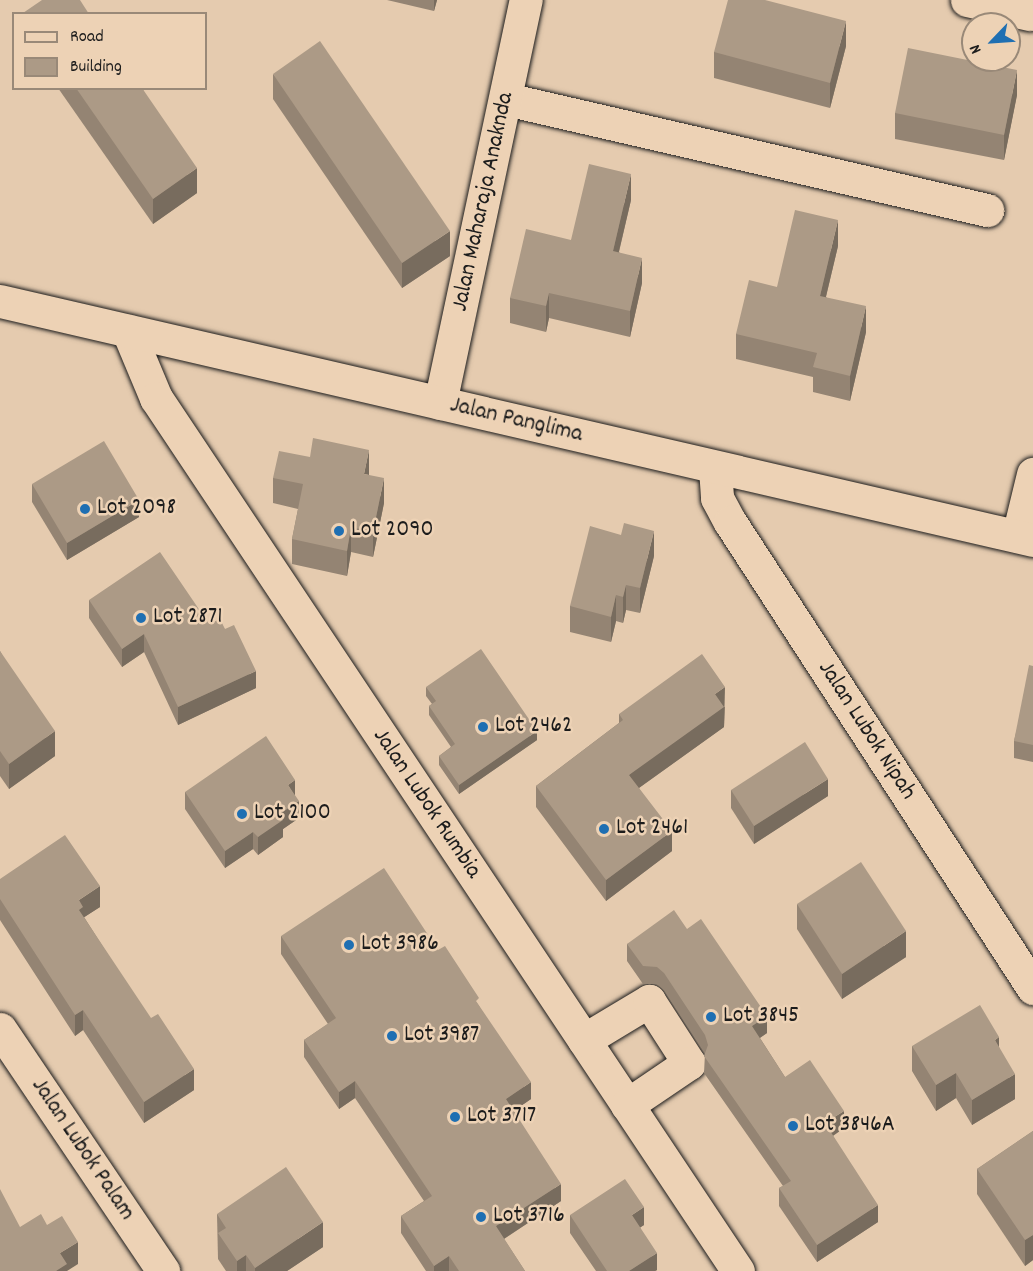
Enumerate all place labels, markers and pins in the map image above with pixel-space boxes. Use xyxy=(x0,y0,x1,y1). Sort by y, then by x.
place label: Lot 2098 xyxy=(97,495,176,523)
marker: Lot 2098 xyxy=(78,502,92,516)
place label: Lot 2090 xyxy=(351,517,433,545)
marker: Lot 2090 xyxy=(332,524,346,538)
place label: Lot 2871 xyxy=(153,604,222,632)
marker: Lot 2871 xyxy=(134,611,148,625)
place label: Lot 2462 xyxy=(495,713,573,741)
marker: Lot 2462 xyxy=(476,720,490,734)
place label: Lot 2100 xyxy=(254,800,331,828)
marker: Lot 2100 xyxy=(235,807,249,821)
place label: Lot 2461 xyxy=(616,815,688,843)
marker: Lot 2461 xyxy=(597,822,611,836)
place label: Lot 3986 xyxy=(361,931,439,959)
marker: Lot 3986 xyxy=(342,938,356,952)
place label: Lot 3845 xyxy=(723,1003,799,1031)
marker: Lot 3845 xyxy=(704,1010,718,1024)
place label: Lot 3987 xyxy=(404,1022,479,1050)
marker: Lot 3987 xyxy=(385,1029,399,1043)
place label: Lot 3717 xyxy=(467,1103,536,1131)
marker: Lot 3717 xyxy=(448,1110,462,1124)
place label: Lot 3846A xyxy=(805,1112,895,1140)
marker: Lot 3846A xyxy=(786,1119,800,1133)
place label: Lot 3716 xyxy=(493,1203,565,1231)
marker: Lot 3716 xyxy=(474,1210,488,1224)

